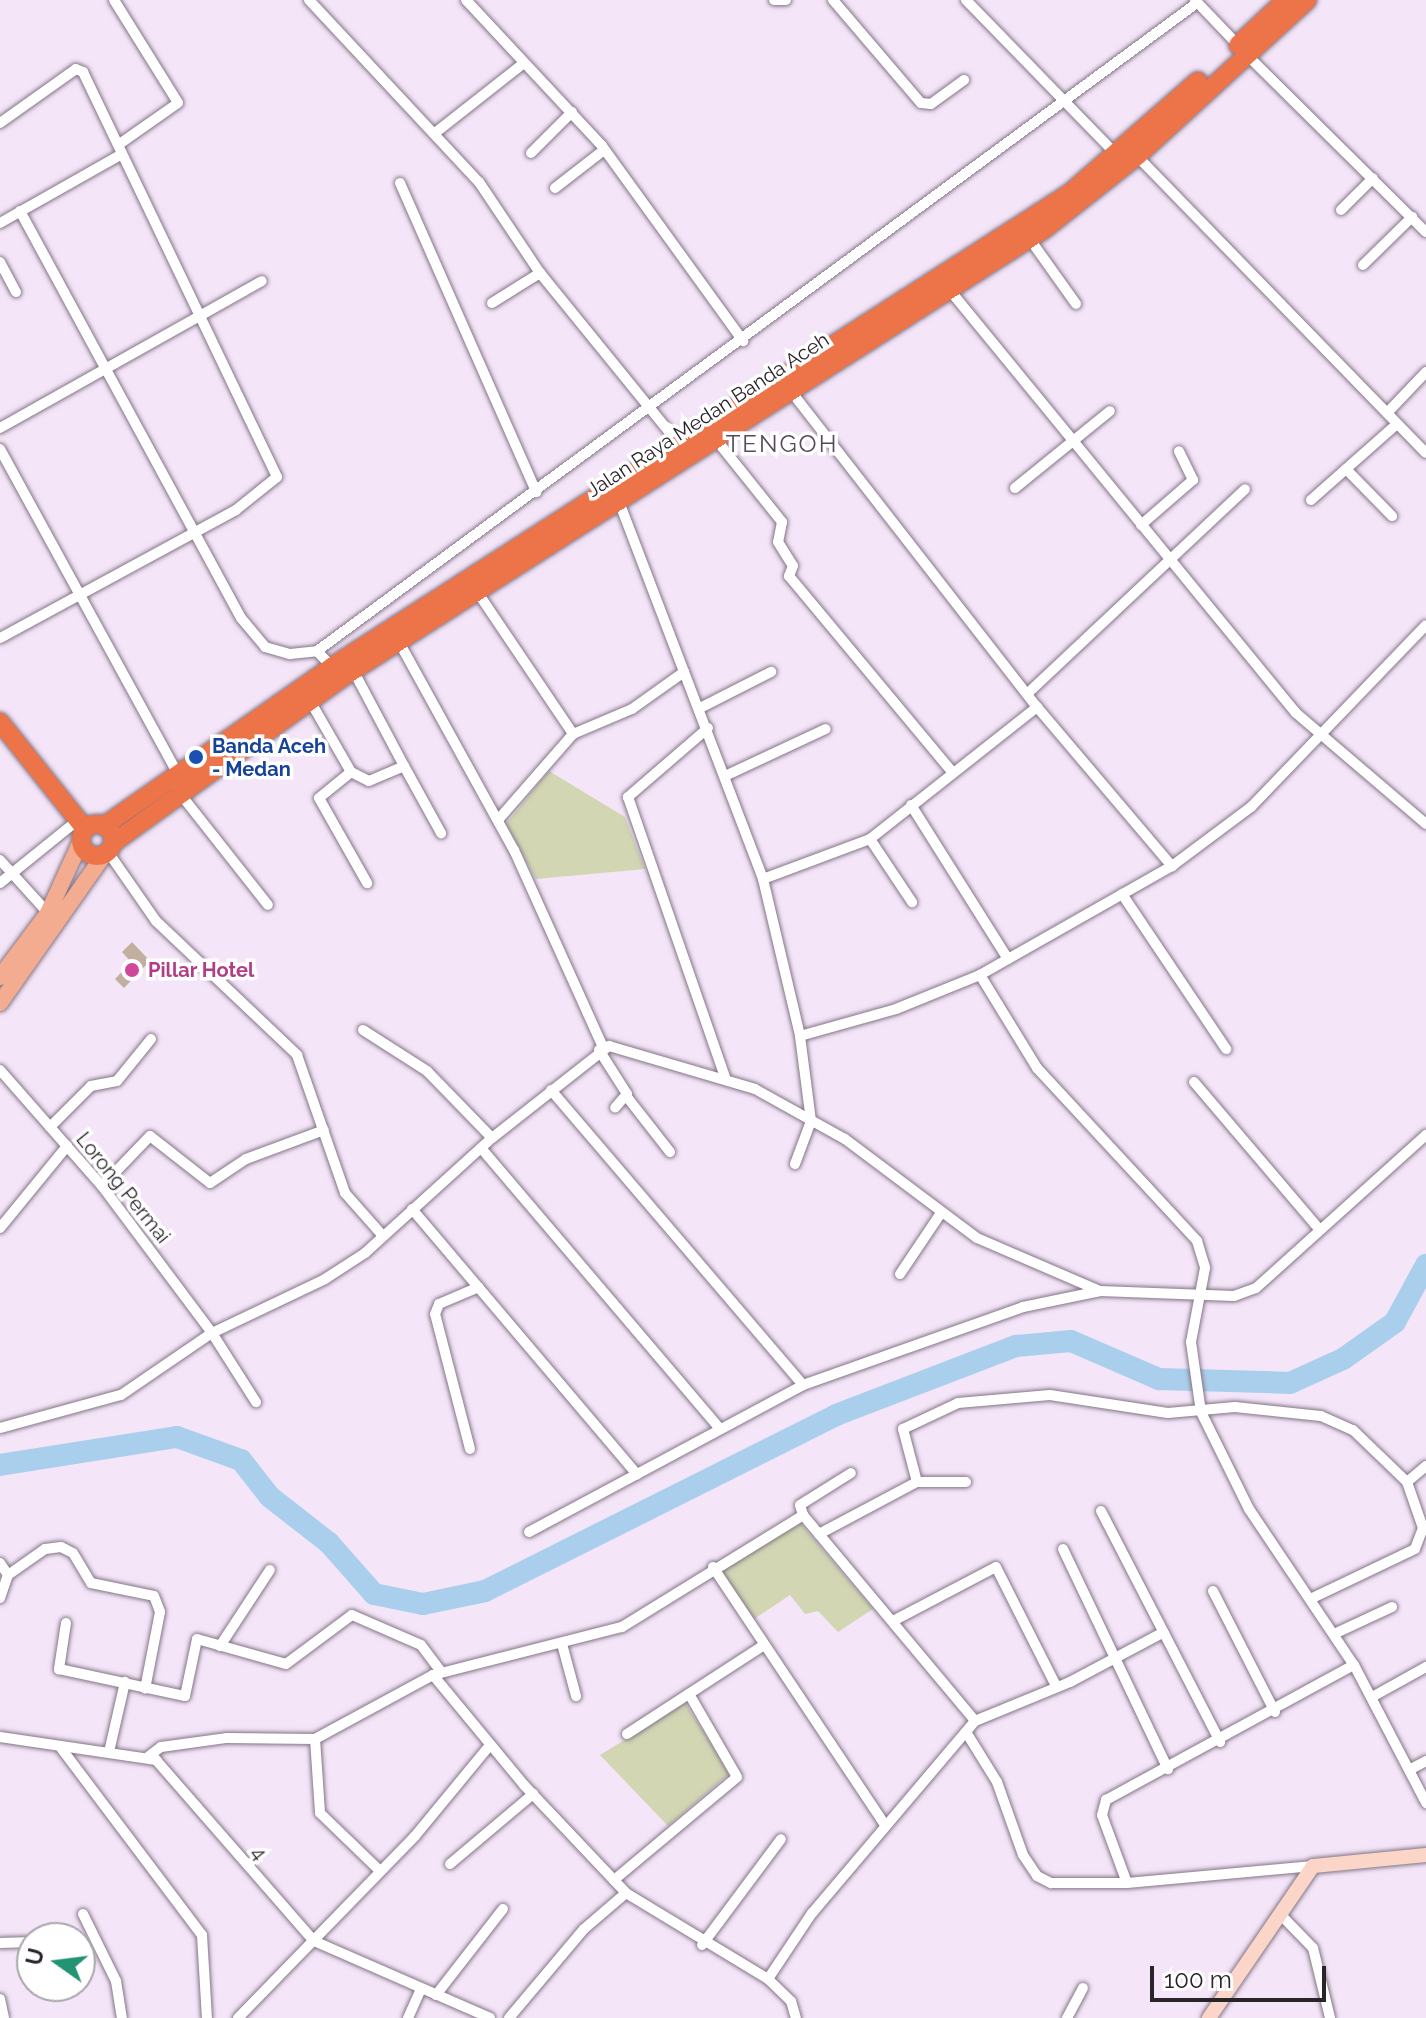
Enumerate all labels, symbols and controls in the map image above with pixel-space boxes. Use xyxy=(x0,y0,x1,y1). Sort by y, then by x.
street label: Jalan Raya Medan Banda Aceh xyxy=(582,327,834,503)
district label: TENGOH xyxy=(726,430,838,458)
place label: Banda Aceh - Medan xyxy=(212,734,327,781)
marker: Banda Aceh - Medan xyxy=(187,748,205,766)
place label: Pillar Hotel xyxy=(148,958,255,982)
marker: Pillar Hotel xyxy=(123,961,141,979)
street label: Lorong Permai xyxy=(71,1128,175,1248)
street label: 4 xyxy=(246,1841,272,1865)
north arrow xyxy=(16,1922,96,2002)
text: U xyxy=(20,1946,49,1968)
scale bar xyxy=(1154,1950,1330,2000)
text: 100 m xyxy=(1164,1965,1232,1994)

